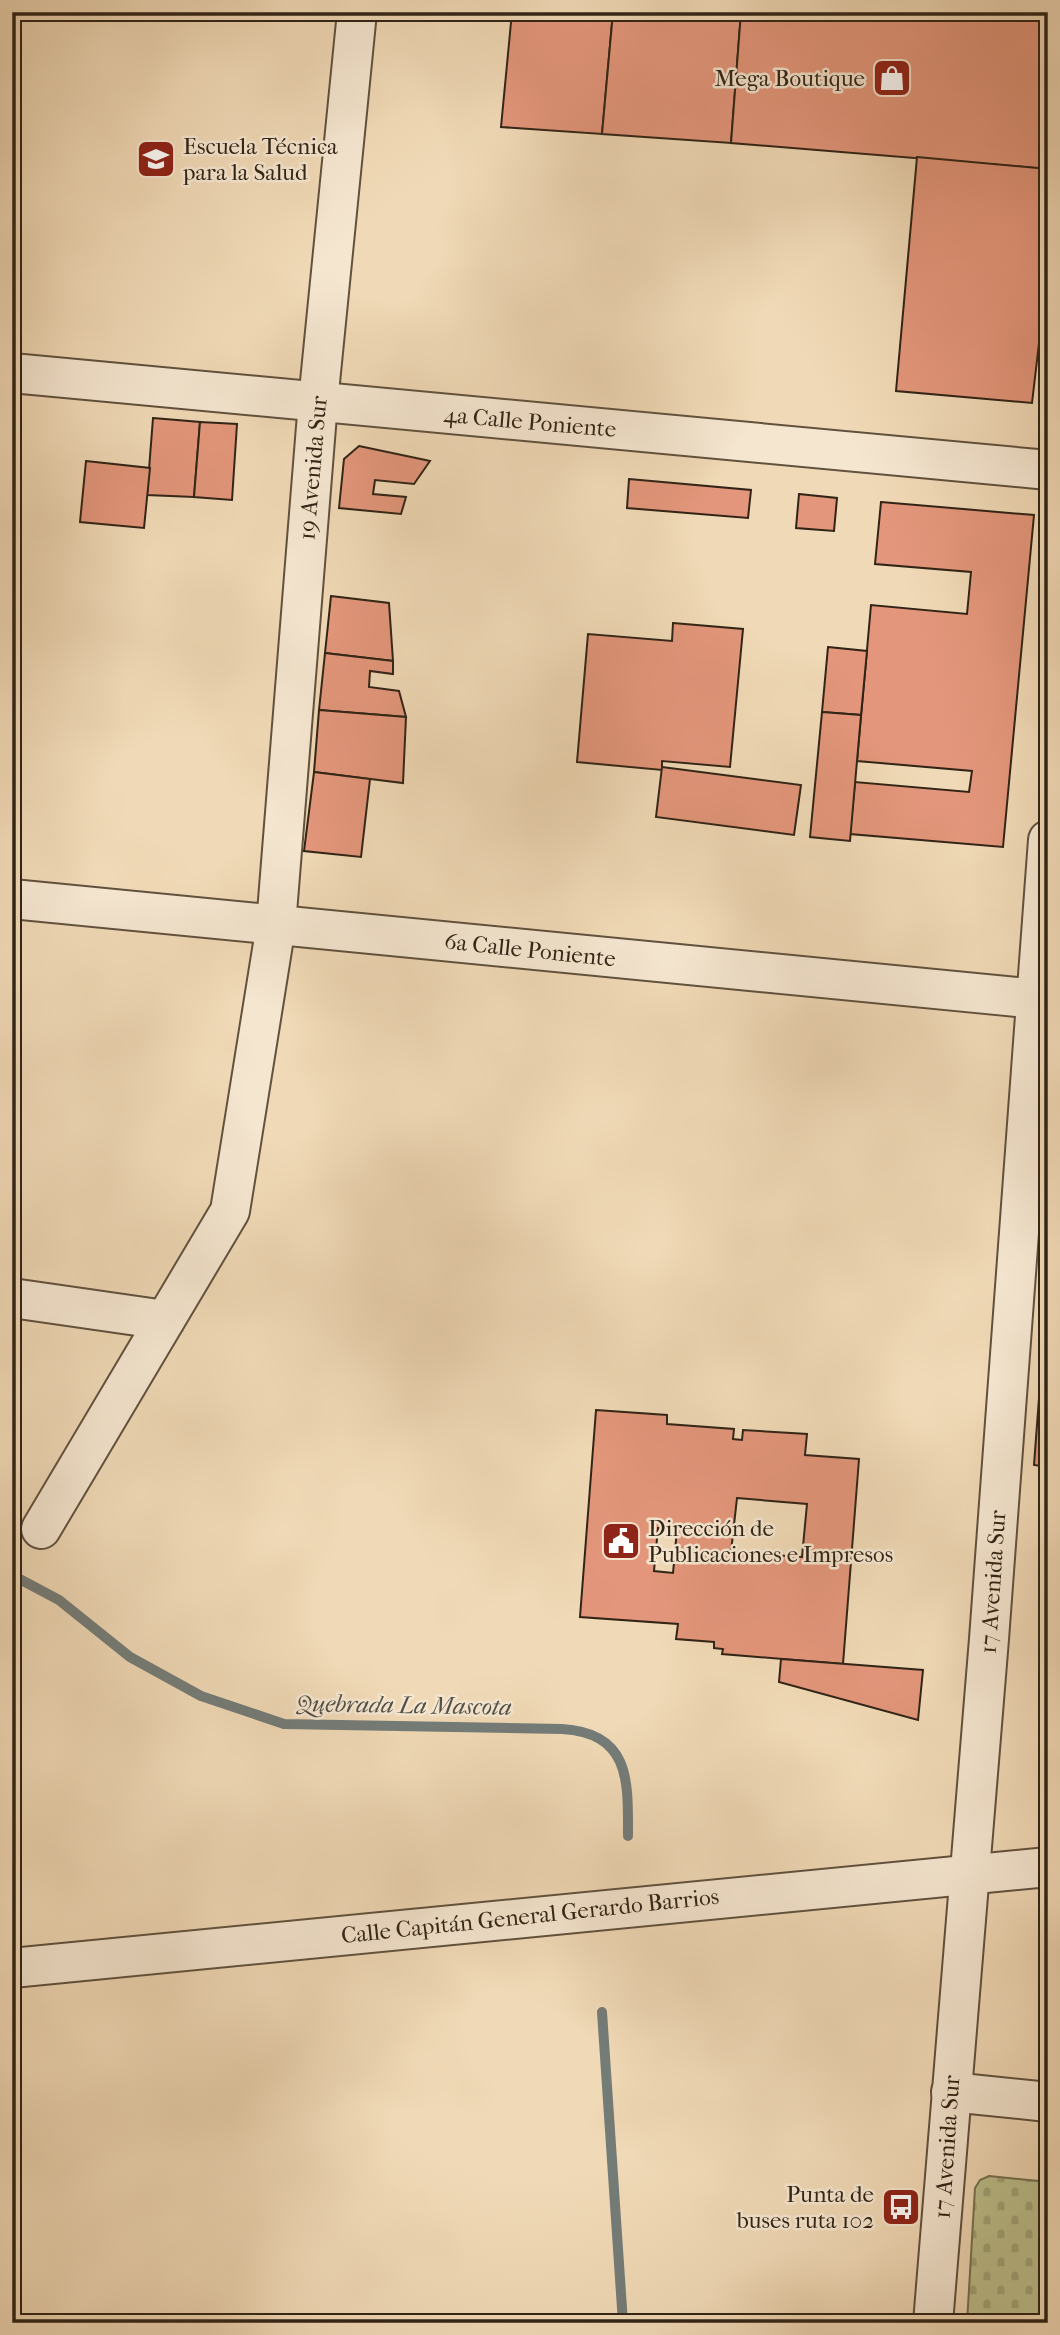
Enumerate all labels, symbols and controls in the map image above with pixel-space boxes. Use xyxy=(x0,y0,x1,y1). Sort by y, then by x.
shop icon: Mega Boutique xyxy=(871,57,913,99)
place label: Mega Boutique xyxy=(715,65,865,92)
place label: Escuela Técnica para la Salud xyxy=(182,133,338,186)
school or university icon: Escuela Técnica para la Salud xyxy=(135,138,177,180)
street label: 19 Avenida Sur xyxy=(293,395,333,541)
street label: 4a Calle Poniente xyxy=(443,401,617,443)
street label: 6a Calle Poniente xyxy=(443,928,617,972)
street label: 17 Avenida Sur xyxy=(975,1509,1011,1655)
place label: Dirección de Publicaciones e Impresos xyxy=(648,1515,893,1568)
public building icon: Dirección de Publicaciones e Impresos xyxy=(600,1520,642,1562)
water label: Quebrada La Mascota xyxy=(295,1689,512,1721)
street label: Calle Capitán General Gerardo Barrios xyxy=(340,1883,720,1949)
street label: 17 Avenida Sur xyxy=(929,2074,965,2220)
place label: Punta de buses ruta 102 xyxy=(736,2181,874,2234)
bus stop icon: Punta de buses ruta 102 xyxy=(880,2186,922,2228)

